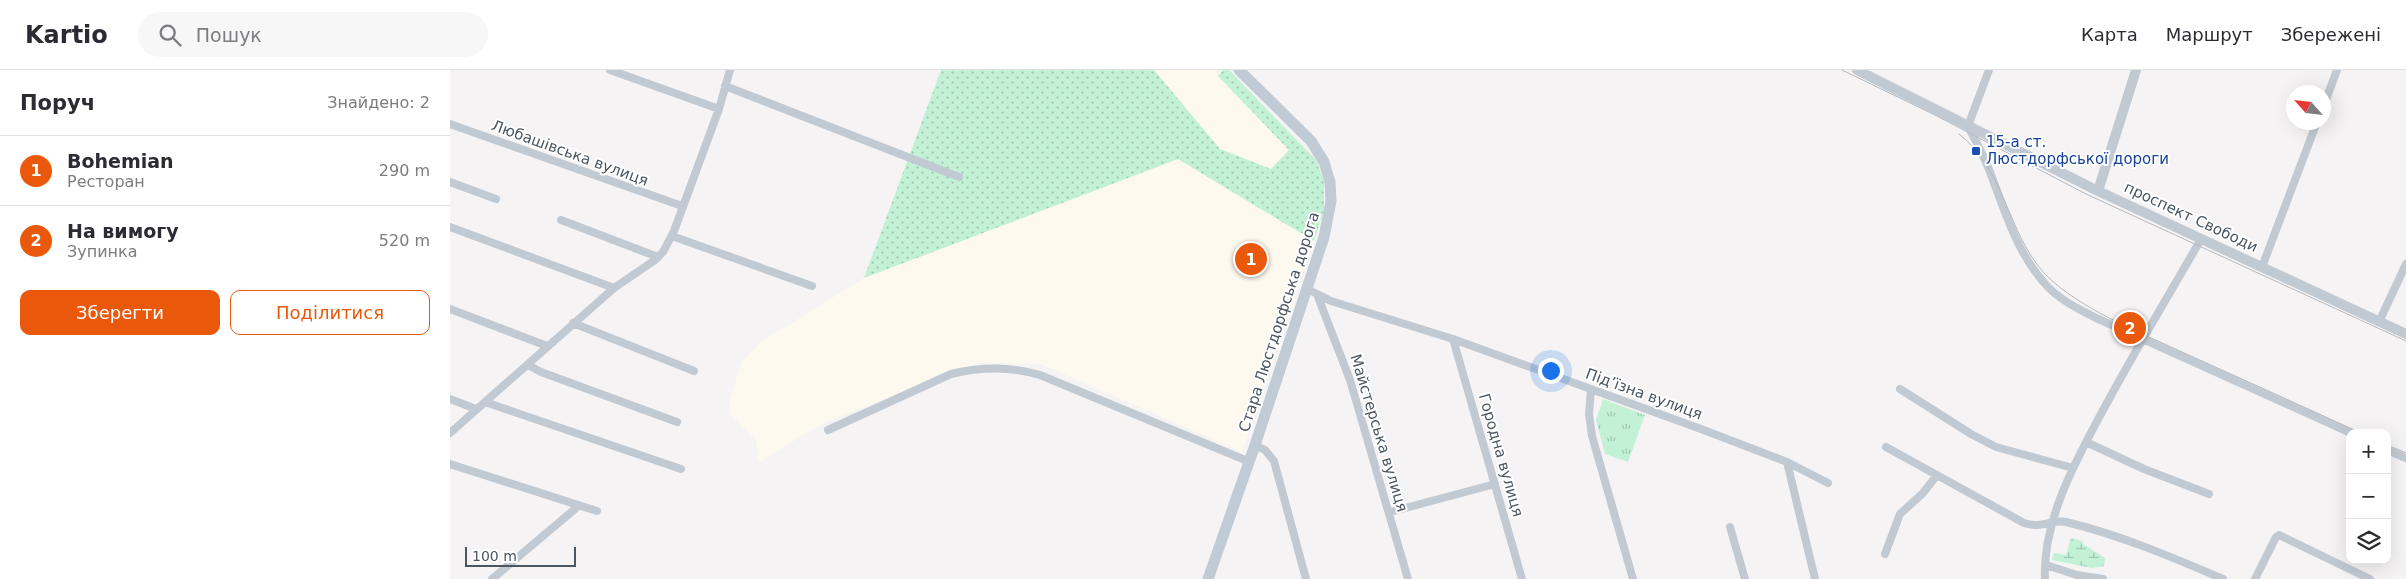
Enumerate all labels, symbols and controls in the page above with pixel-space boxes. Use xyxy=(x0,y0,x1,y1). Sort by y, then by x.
search box xyxy=(138,12,488,57)
text: Kartio xyxy=(25,21,108,49)
icon: search xyxy=(156,21,184,49)
text: Пошук xyxy=(196,24,262,46)
text: Карта xyxy=(2081,24,2138,45)
text: Маршрут xyxy=(2166,24,2253,45)
text: Збережені xyxy=(2281,24,2381,45)
north arrow xyxy=(2286,85,2331,130)
text: Поруч xyxy=(20,91,95,115)
text: Знайдено: 2 xyxy=(327,93,430,112)
street label: Любашівська вулиця xyxy=(489,116,651,190)
place label: 15-а ст. Люстдорфської дороги xyxy=(1986,133,2169,168)
marker: 15-а ст. Люстдорфської дороги xyxy=(1970,145,1982,157)
text: Bohemian xyxy=(67,150,174,172)
text: 1 xyxy=(30,161,42,180)
text: 290 m xyxy=(379,161,430,180)
text: Ресторан xyxy=(67,172,145,191)
street label: проспект Свободи xyxy=(2121,178,2261,256)
street label: Стара Люстдорфська дорога xyxy=(1235,210,1323,434)
text: На вимогу xyxy=(67,220,179,242)
text: 2 xyxy=(30,231,42,250)
text: 520 m xyxy=(379,231,430,250)
pin: 1 xyxy=(1235,240,1267,278)
text: Зупинка xyxy=(67,242,138,261)
button: Зберегти xyxy=(20,290,220,335)
button: Поділитися xyxy=(230,290,430,335)
pin: 2 xyxy=(2114,309,2146,347)
street label: Майстерська вулиця xyxy=(1346,352,1412,514)
your location xyxy=(1538,358,1564,384)
street label: Підʼїзна вулиця xyxy=(1583,365,1705,423)
street label: Городна вулиця xyxy=(1475,391,1527,519)
map controls xyxy=(2346,429,2391,564)
button: + xyxy=(2346,429,2391,474)
button: − xyxy=(2346,474,2391,519)
button: layers xyxy=(2346,519,2391,564)
scale bar xyxy=(465,544,576,567)
text: 100 m xyxy=(472,548,517,564)

